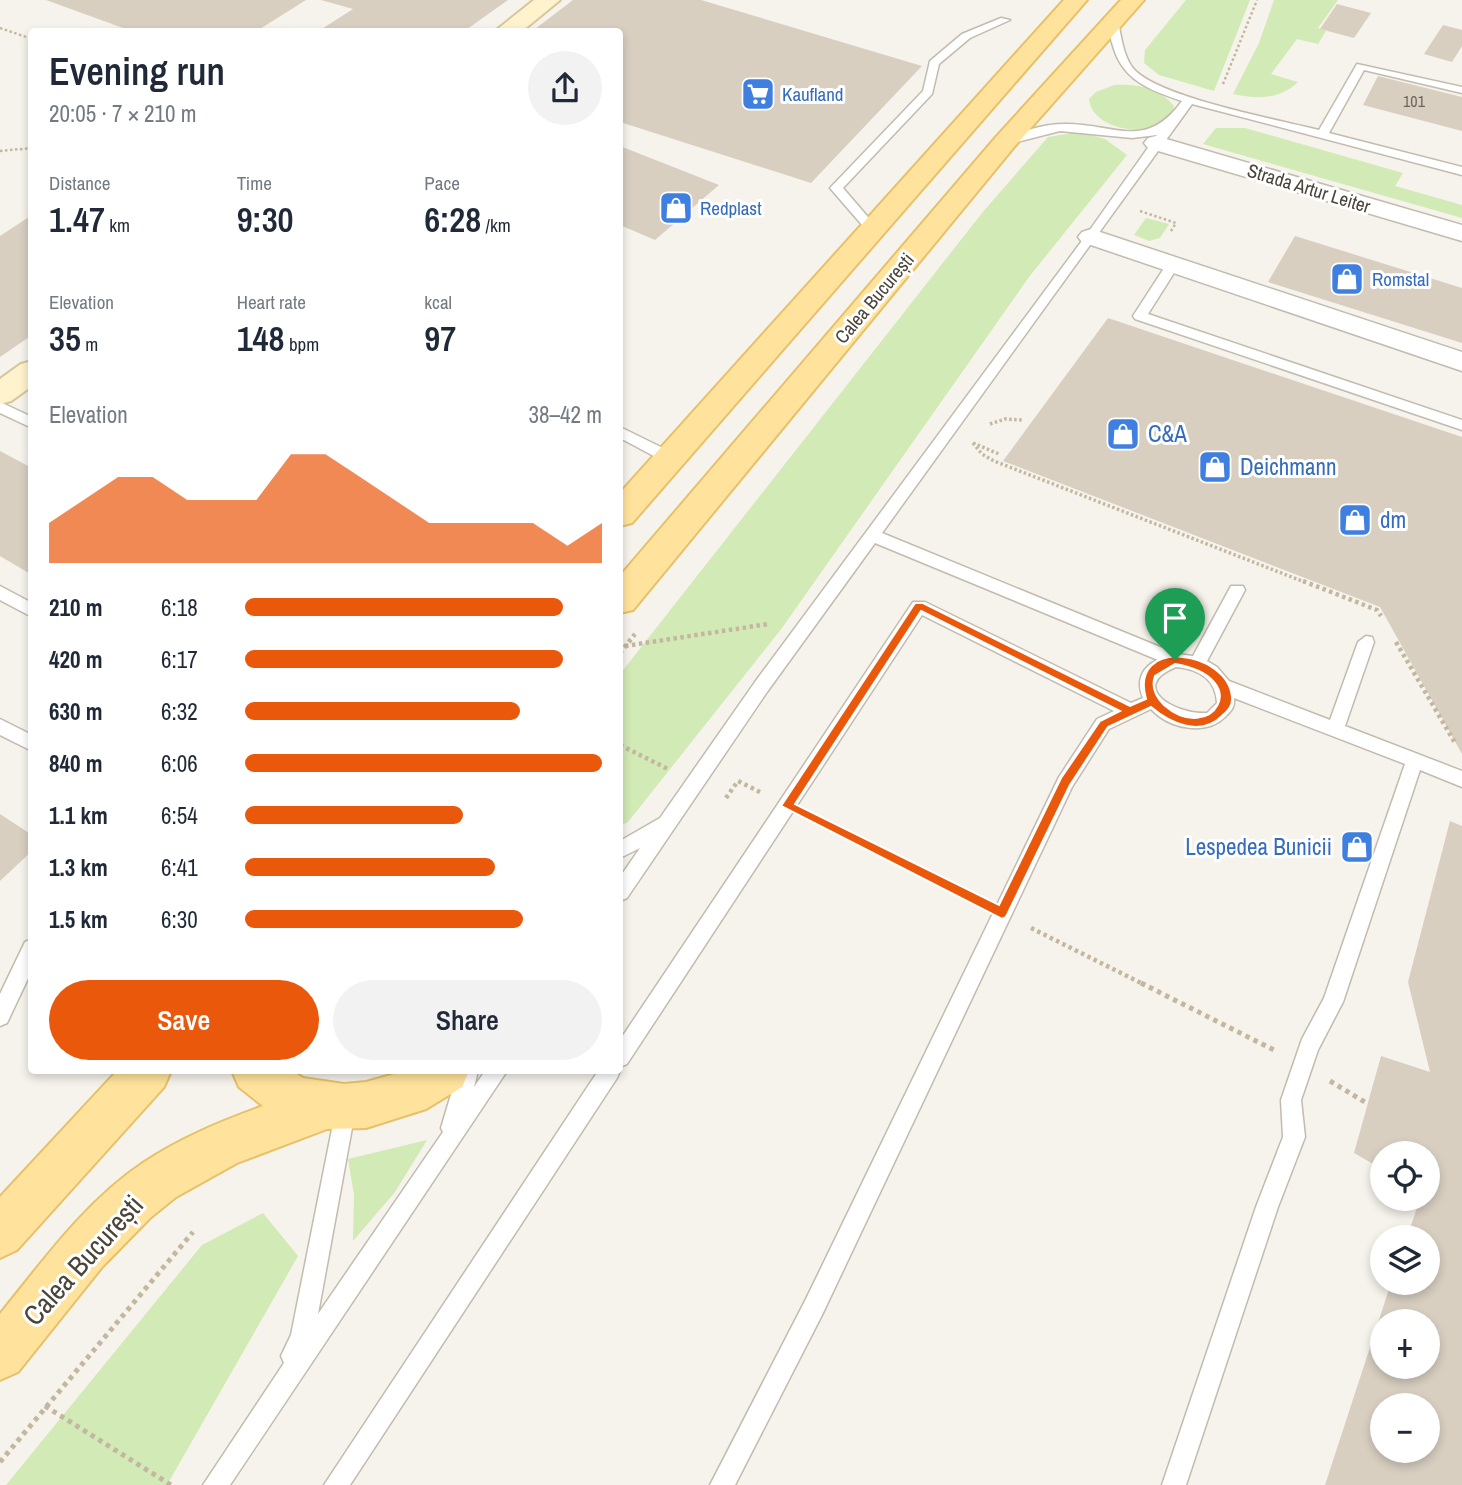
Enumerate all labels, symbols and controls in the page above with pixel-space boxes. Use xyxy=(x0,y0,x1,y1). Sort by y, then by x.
text: Evening run xyxy=(49,46,225,97)
button: share xyxy=(528,51,602,125)
supermarket icon: Kaufland xyxy=(739,75,777,113)
place label: Kaufland xyxy=(782,81,844,107)
house number: 101 xyxy=(1403,90,1426,112)
text: 20:05 · 7 × 210 m xyxy=(49,98,196,129)
street label: Strada Artur Leiter xyxy=(1244,157,1374,219)
text: Distance xyxy=(49,170,110,196)
text: Time xyxy=(237,170,272,196)
text: Pace xyxy=(424,170,460,196)
shop icon: Redplast xyxy=(657,189,695,227)
place label: Redplast xyxy=(700,195,762,221)
text: 1.47 xyxy=(49,196,105,243)
text: 9:30 xyxy=(237,196,294,243)
text: 6:28 xyxy=(424,196,481,243)
text: km xyxy=(105,212,130,238)
text: /km xyxy=(481,212,511,238)
street label: Calea București xyxy=(828,247,920,349)
shop icon: Romstal xyxy=(1328,260,1366,298)
place label: Romstal xyxy=(1372,266,1429,292)
text: Elevation xyxy=(49,289,114,315)
text: Heart rate xyxy=(237,289,306,315)
text: kcal xyxy=(424,289,452,315)
text: 35 xyxy=(49,315,81,362)
text: 148 xyxy=(237,315,285,362)
text: 97 xyxy=(424,315,456,362)
text: m xyxy=(81,331,98,357)
text: bpm xyxy=(285,331,319,357)
text: Elevation xyxy=(49,399,128,430)
text: 38–42 m xyxy=(529,399,602,430)
shop icon: C&A xyxy=(1104,415,1142,453)
place label: C&A xyxy=(1148,418,1187,449)
shop icon: Deichmann xyxy=(1196,448,1234,486)
place label: Deichmann xyxy=(1240,451,1336,482)
shop icon: dm xyxy=(1336,501,1374,539)
place label: dm xyxy=(1380,504,1406,535)
pin xyxy=(1145,588,1205,660)
text: 210 m xyxy=(49,592,102,623)
text: 6:18 xyxy=(161,592,198,623)
icon: arrive xyxy=(1156,599,1194,637)
text: 420 m xyxy=(49,644,102,675)
text: 6:17 xyxy=(161,644,198,675)
text: 630 m xyxy=(49,696,102,727)
text: 6:32 xyxy=(161,696,198,727)
text: 840 m xyxy=(49,748,102,779)
text: 6:06 xyxy=(161,748,198,779)
text: 1.1 km xyxy=(49,800,108,831)
text: 6:54 xyxy=(161,800,198,831)
shop icon: Lespedea Bunicii xyxy=(1338,828,1376,866)
place label: Lespedea Bunicii xyxy=(1185,831,1332,862)
text: 1.3 km xyxy=(49,852,108,883)
text: 6:41 xyxy=(161,852,198,883)
text: 1.5 km xyxy=(49,904,108,935)
text: 6:30 xyxy=(161,904,198,935)
button: Save xyxy=(49,980,319,1060)
button: Share xyxy=(333,980,602,1060)
map controls xyxy=(1370,1141,1440,1463)
button: locate xyxy=(1370,1141,1440,1211)
street label: Calea București xyxy=(14,1187,152,1333)
button: layers xyxy=(1370,1225,1440,1295)
button: + xyxy=(1370,1309,1440,1379)
button: − xyxy=(1370,1393,1440,1463)

